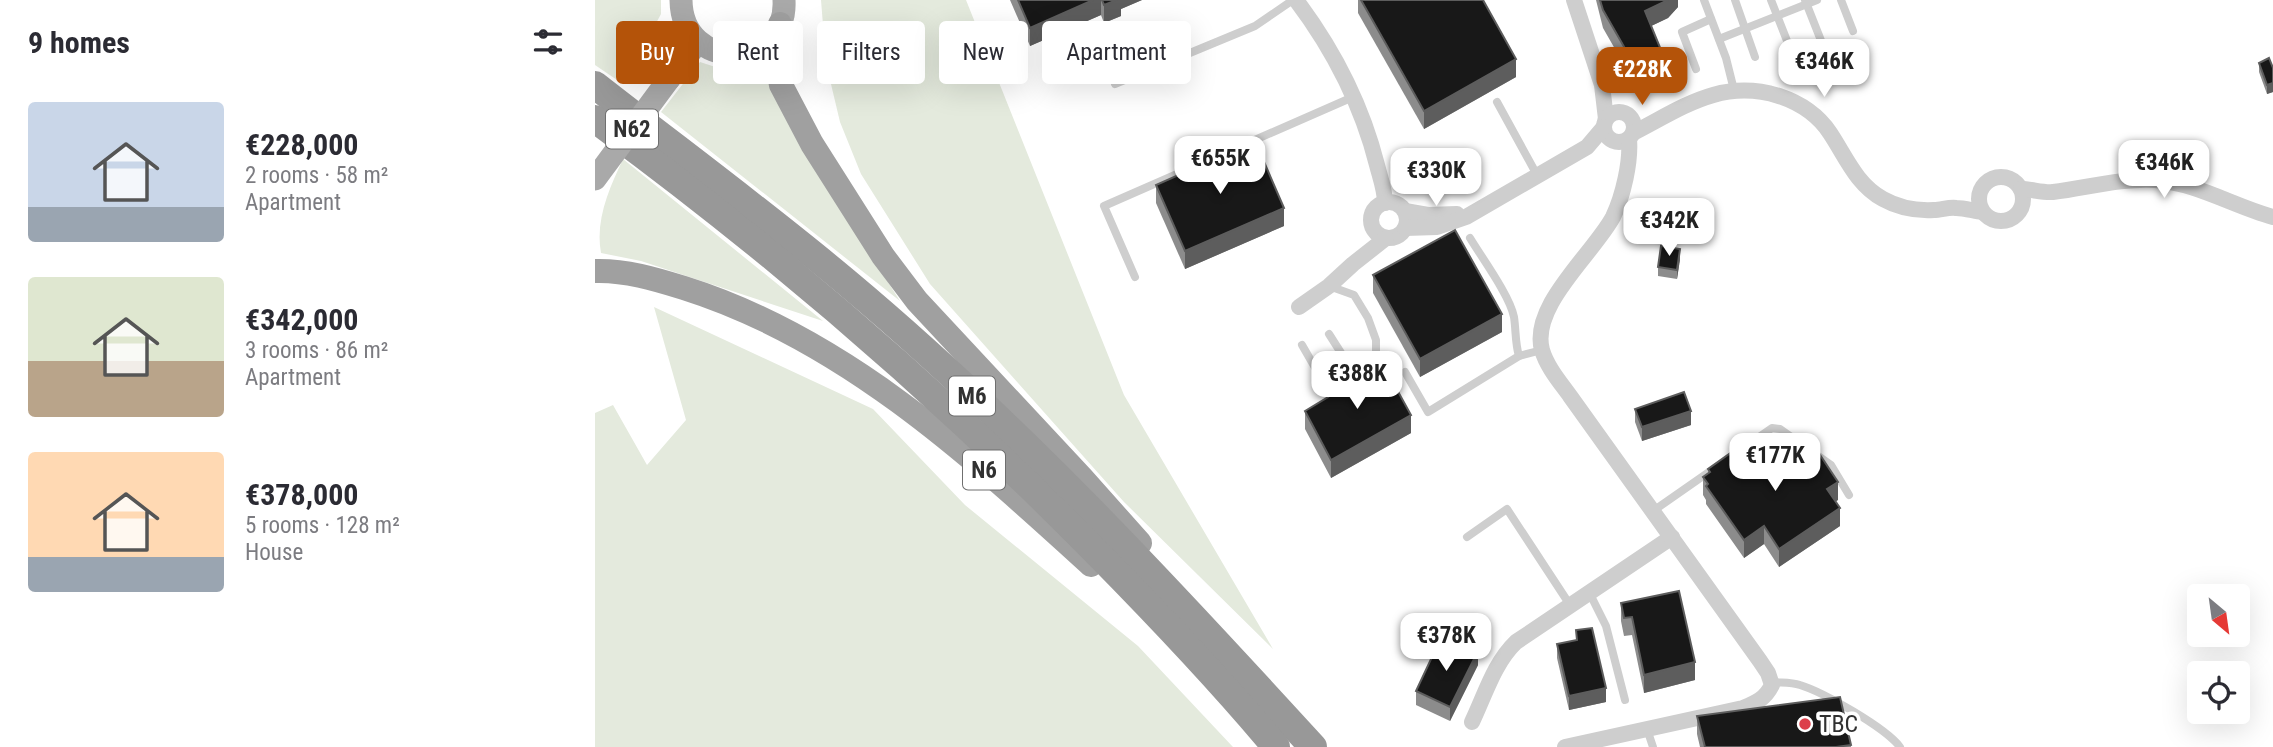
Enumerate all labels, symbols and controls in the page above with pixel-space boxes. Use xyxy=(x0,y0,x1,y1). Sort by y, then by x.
chip: Buy xyxy=(616,21,699,84)
chip: Rent xyxy=(713,21,803,84)
chip: Filters xyxy=(817,21,925,84)
chip: New xyxy=(939,21,1028,84)
chip: Apartment xyxy=(1042,21,1191,84)
icon: filters xyxy=(529,23,567,61)
text: 9 homes xyxy=(28,25,130,60)
pin: €346K xyxy=(1775,40,1873,99)
pin: €228K xyxy=(1593,48,1691,107)
text: €346K xyxy=(1794,48,1854,75)
text: €228K xyxy=(1612,56,1672,83)
road number: N62 xyxy=(606,110,658,148)
text: €228,000 xyxy=(245,127,358,162)
icon: home xyxy=(84,130,168,214)
pin: €655K xyxy=(1171,136,1269,196)
pin: €346K xyxy=(2115,140,2213,200)
text: €655K xyxy=(1190,145,1250,172)
pin: €330K xyxy=(1387,148,1485,208)
text: €346K xyxy=(2134,149,2194,176)
text: €330K xyxy=(1406,157,1466,184)
text: 2 rooms · 58 m² xyxy=(245,162,388,189)
text: Apartment xyxy=(245,189,341,216)
pin: €342K xyxy=(1620,198,1718,258)
text: €342K xyxy=(1639,207,1699,234)
text: €342,000 xyxy=(245,302,358,337)
icon: home xyxy=(84,305,168,389)
text: 3 rooms · 86 m² xyxy=(245,337,388,364)
pin: €388K xyxy=(1308,352,1406,411)
text: €388K xyxy=(1327,360,1387,387)
text: Apartment xyxy=(245,364,341,391)
road number: M6 xyxy=(949,376,995,416)
pin: €177K xyxy=(1726,434,1824,493)
text: €177K xyxy=(1745,442,1805,469)
road number: N6 xyxy=(963,450,1005,490)
text: €378,000 xyxy=(245,477,358,512)
icon: home xyxy=(84,480,168,564)
text: 5 rooms · 128 m² xyxy=(245,512,400,539)
text: House xyxy=(245,539,303,566)
north arrow xyxy=(2187,584,2251,648)
map controls xyxy=(2187,584,2250,724)
pin: €378K xyxy=(1397,614,1495,673)
text: €378K xyxy=(1416,622,1476,649)
button: locate xyxy=(2187,661,2250,724)
place label: TBC xyxy=(1819,710,1858,738)
marker: TBC xyxy=(1797,716,1813,732)

